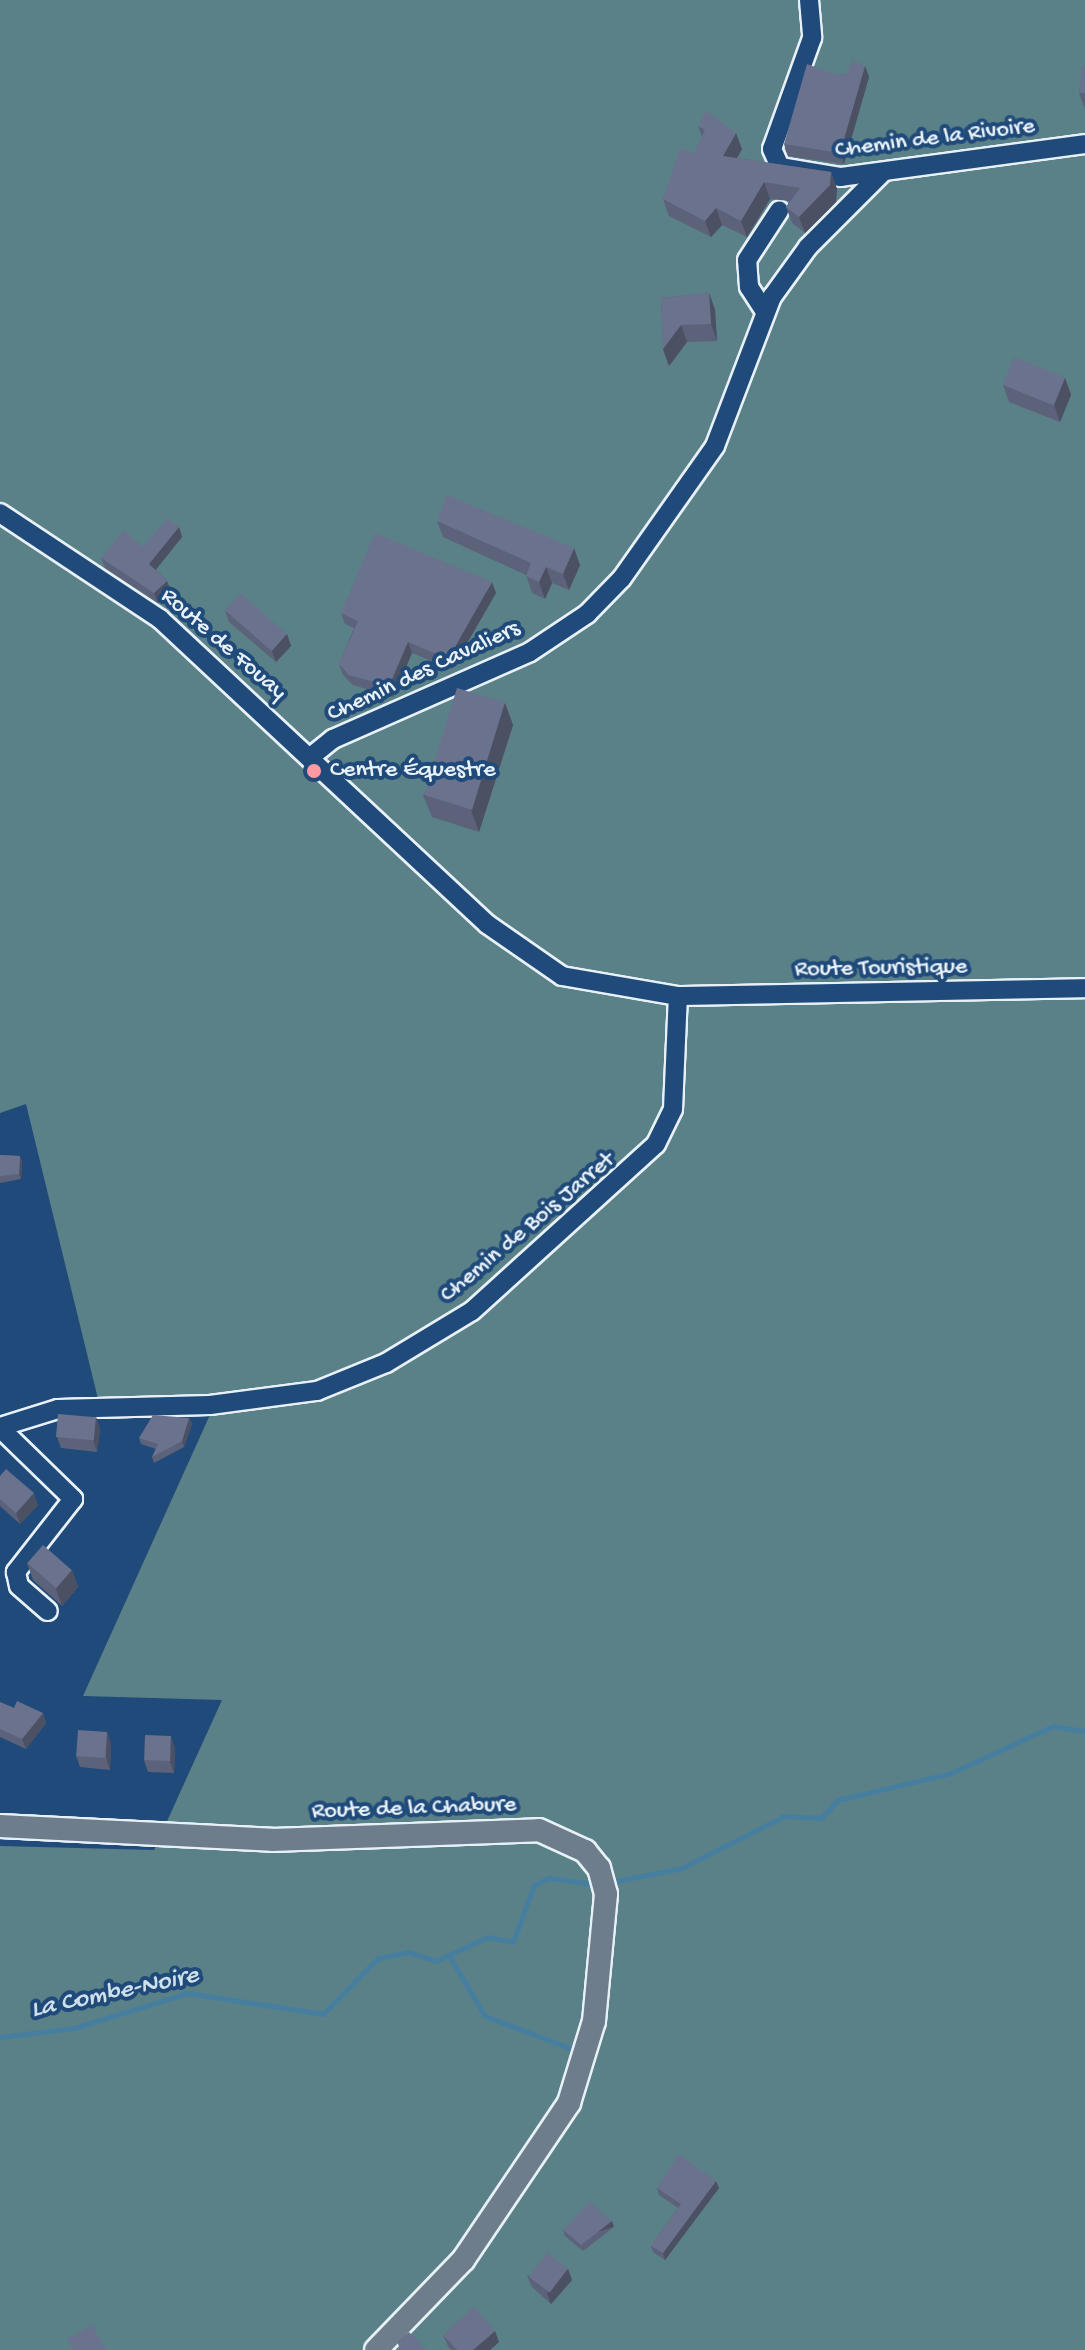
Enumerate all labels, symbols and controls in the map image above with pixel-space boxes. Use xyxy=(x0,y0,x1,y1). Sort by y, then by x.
street label: Chemin de la Rivoire xyxy=(834,112,1036,166)
street label: Route de Fouay xyxy=(154,582,292,708)
street label: Chemin des Cavaliers xyxy=(323,615,525,729)
place label: Centre Équestre xyxy=(330,757,496,785)
marker: Centre Équestre xyxy=(305,762,323,780)
street label: Route Touristique xyxy=(794,953,968,985)
street label: Chemin de Bois Jarret xyxy=(435,1146,621,1310)
street label: Route de la Chabure xyxy=(311,1791,517,1827)
water label: La Combe-Noire xyxy=(29,1961,201,2027)

